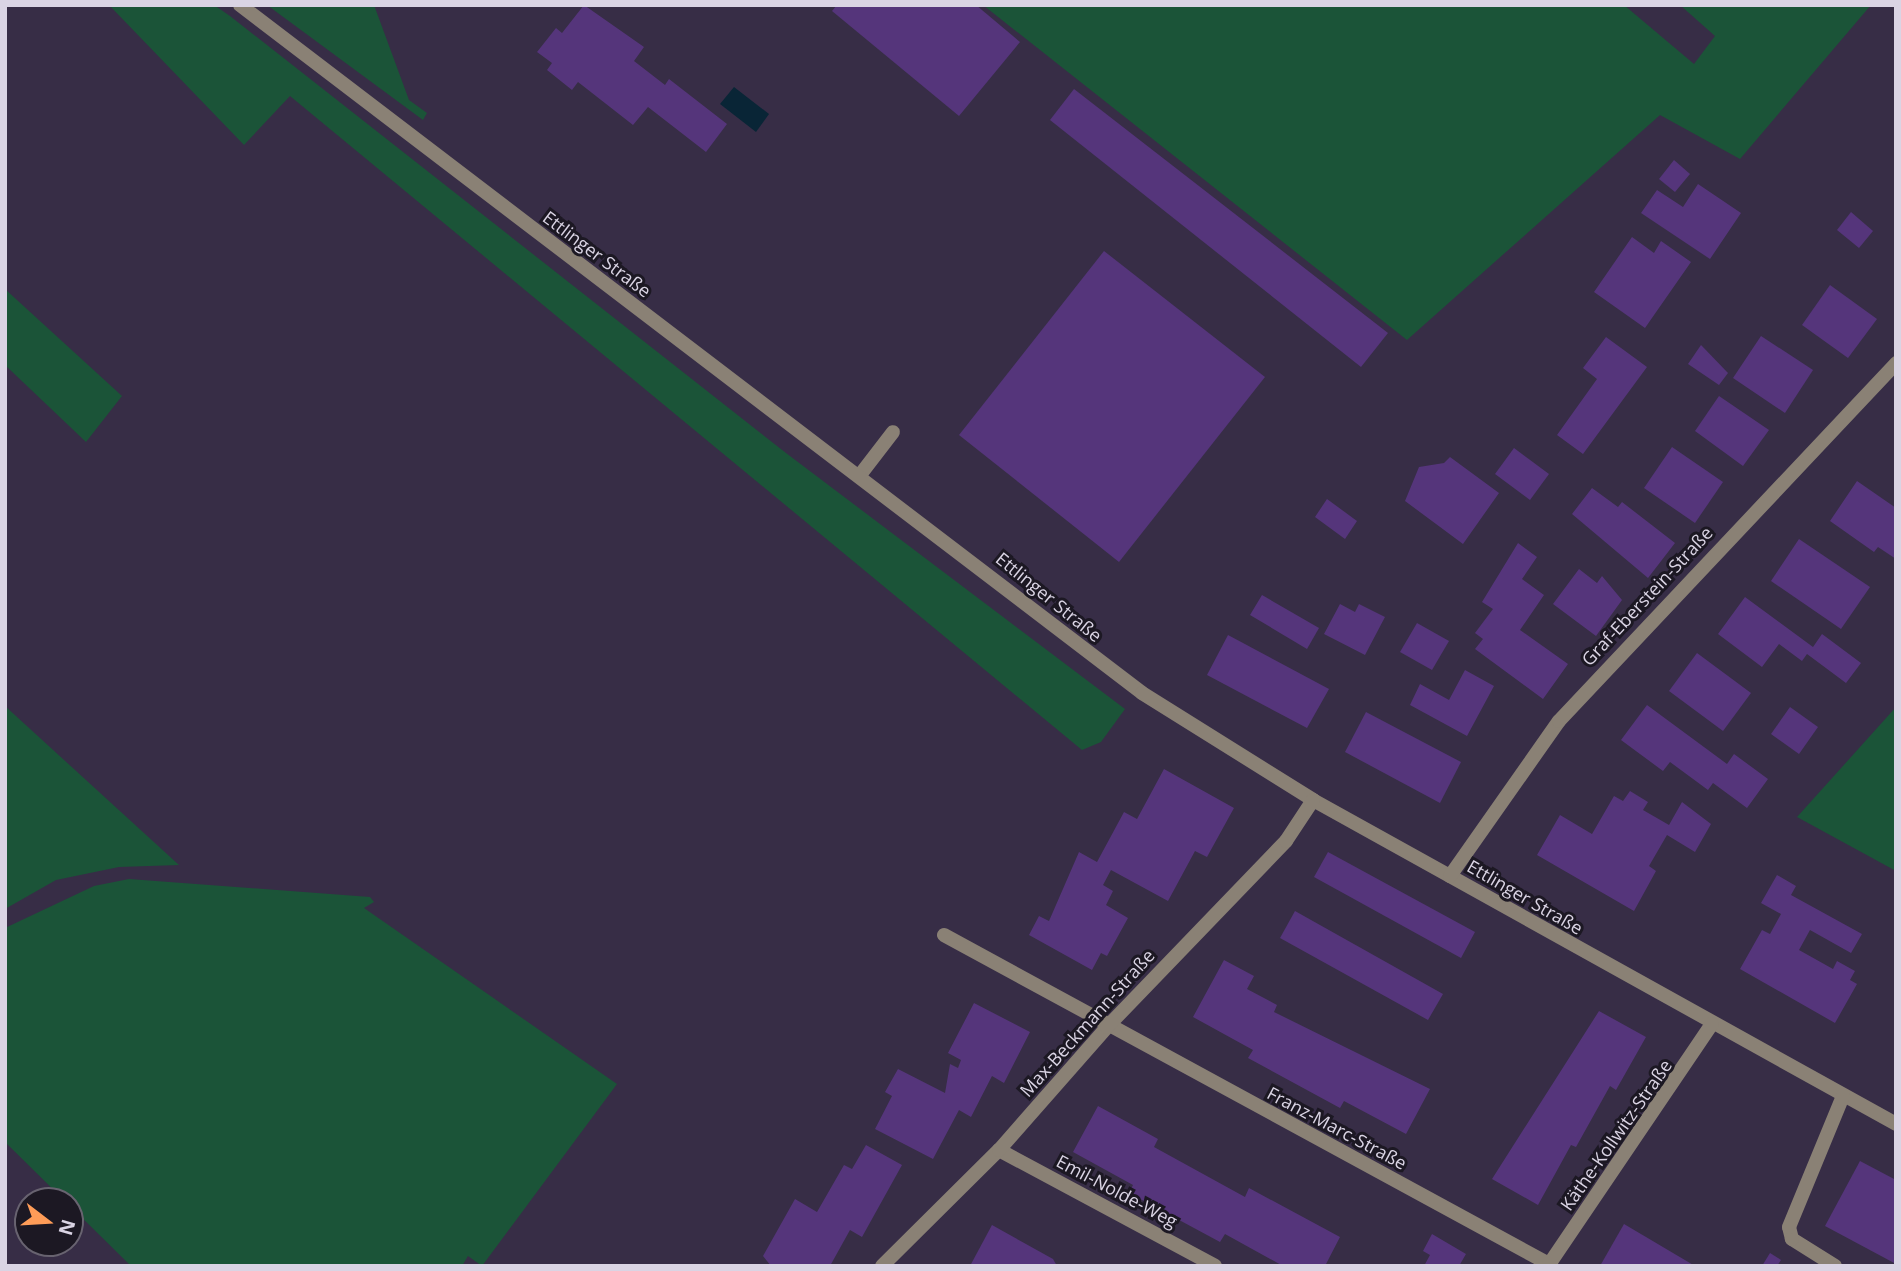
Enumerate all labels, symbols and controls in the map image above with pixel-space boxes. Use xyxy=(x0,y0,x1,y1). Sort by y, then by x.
street label: Ettlinger Straße xyxy=(539,206,655,302)
street label: Graf-Eberstein-Straße xyxy=(1577,522,1717,670)
street label: Ettlinger Straße xyxy=(992,548,1106,646)
street label: Ettlinger Straße xyxy=(1463,855,1587,939)
street label: Max-Beckmann-Straße xyxy=(1015,945,1159,1101)
street label: Käthe-Kollwitz-Straße xyxy=(1556,1055,1676,1215)
street label: Franz-Marc-Straße xyxy=(1264,1082,1410,1174)
street label: Emil-Nolde-Weg xyxy=(1053,1150,1181,1232)
north arrow xyxy=(14,1187,84,1257)
text: N xyxy=(52,1216,82,1239)

